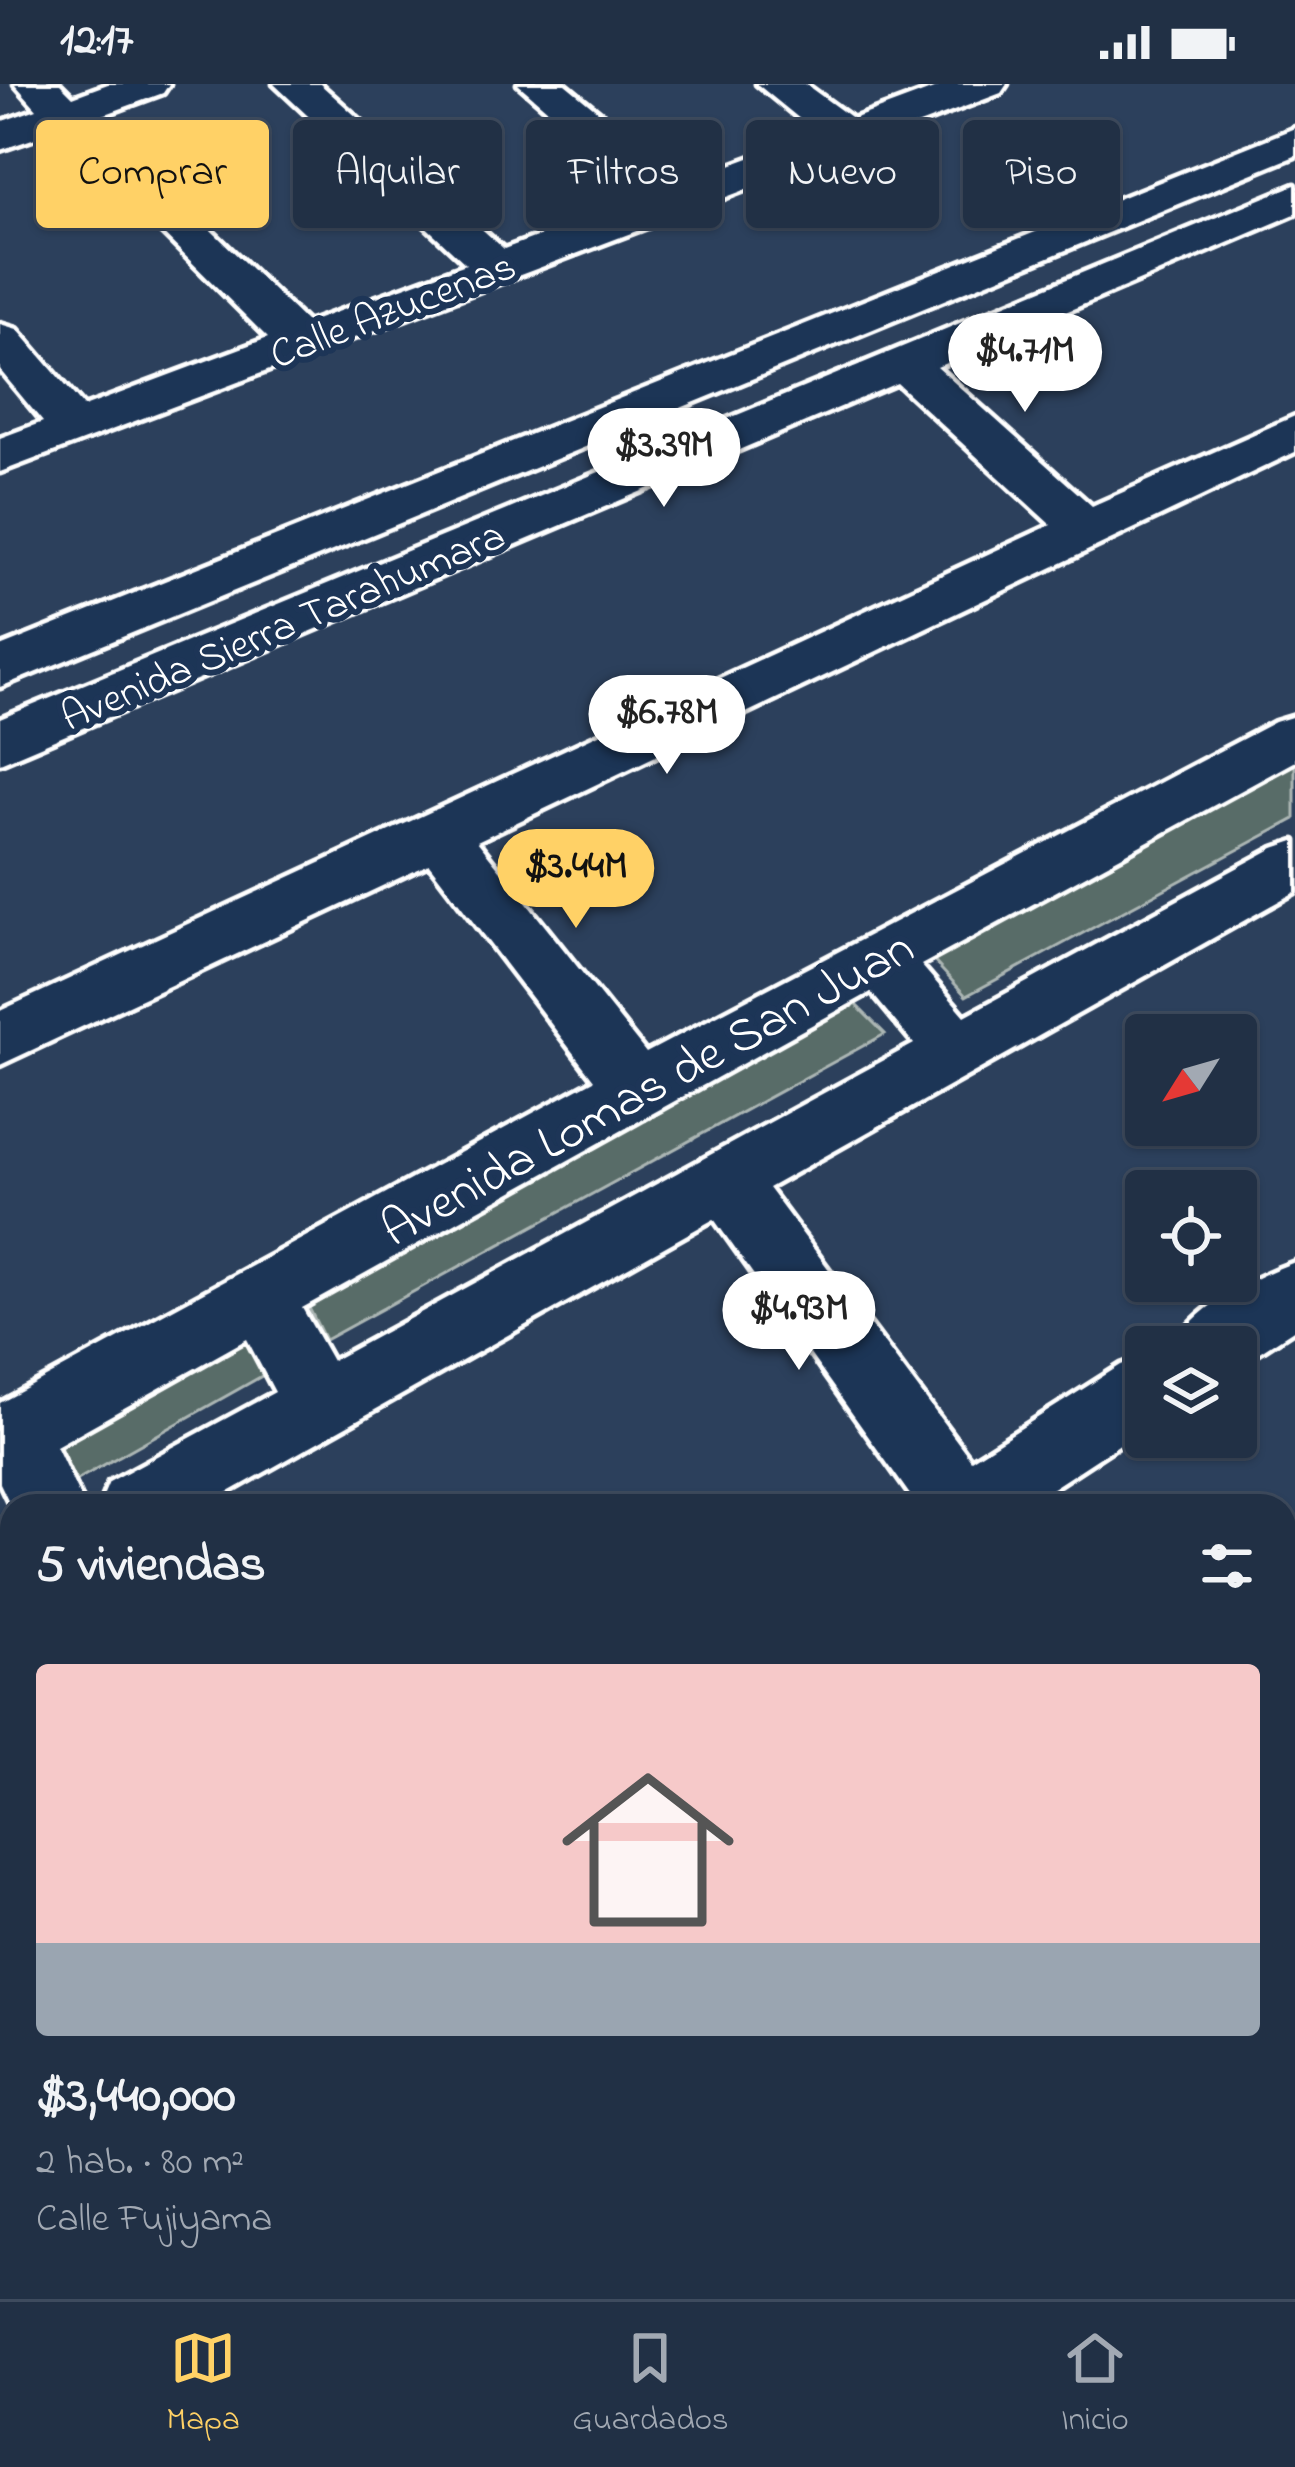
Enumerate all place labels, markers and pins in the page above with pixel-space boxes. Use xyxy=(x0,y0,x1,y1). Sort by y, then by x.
pin: $4.71M xyxy=(927,313,1123,415)
pin: $3.39M xyxy=(566,408,762,510)
pin: $6.78M xyxy=(569,675,765,777)
pin: $3.44M xyxy=(478,829,674,931)
pin: $4.93M xyxy=(701,1271,897,1373)

